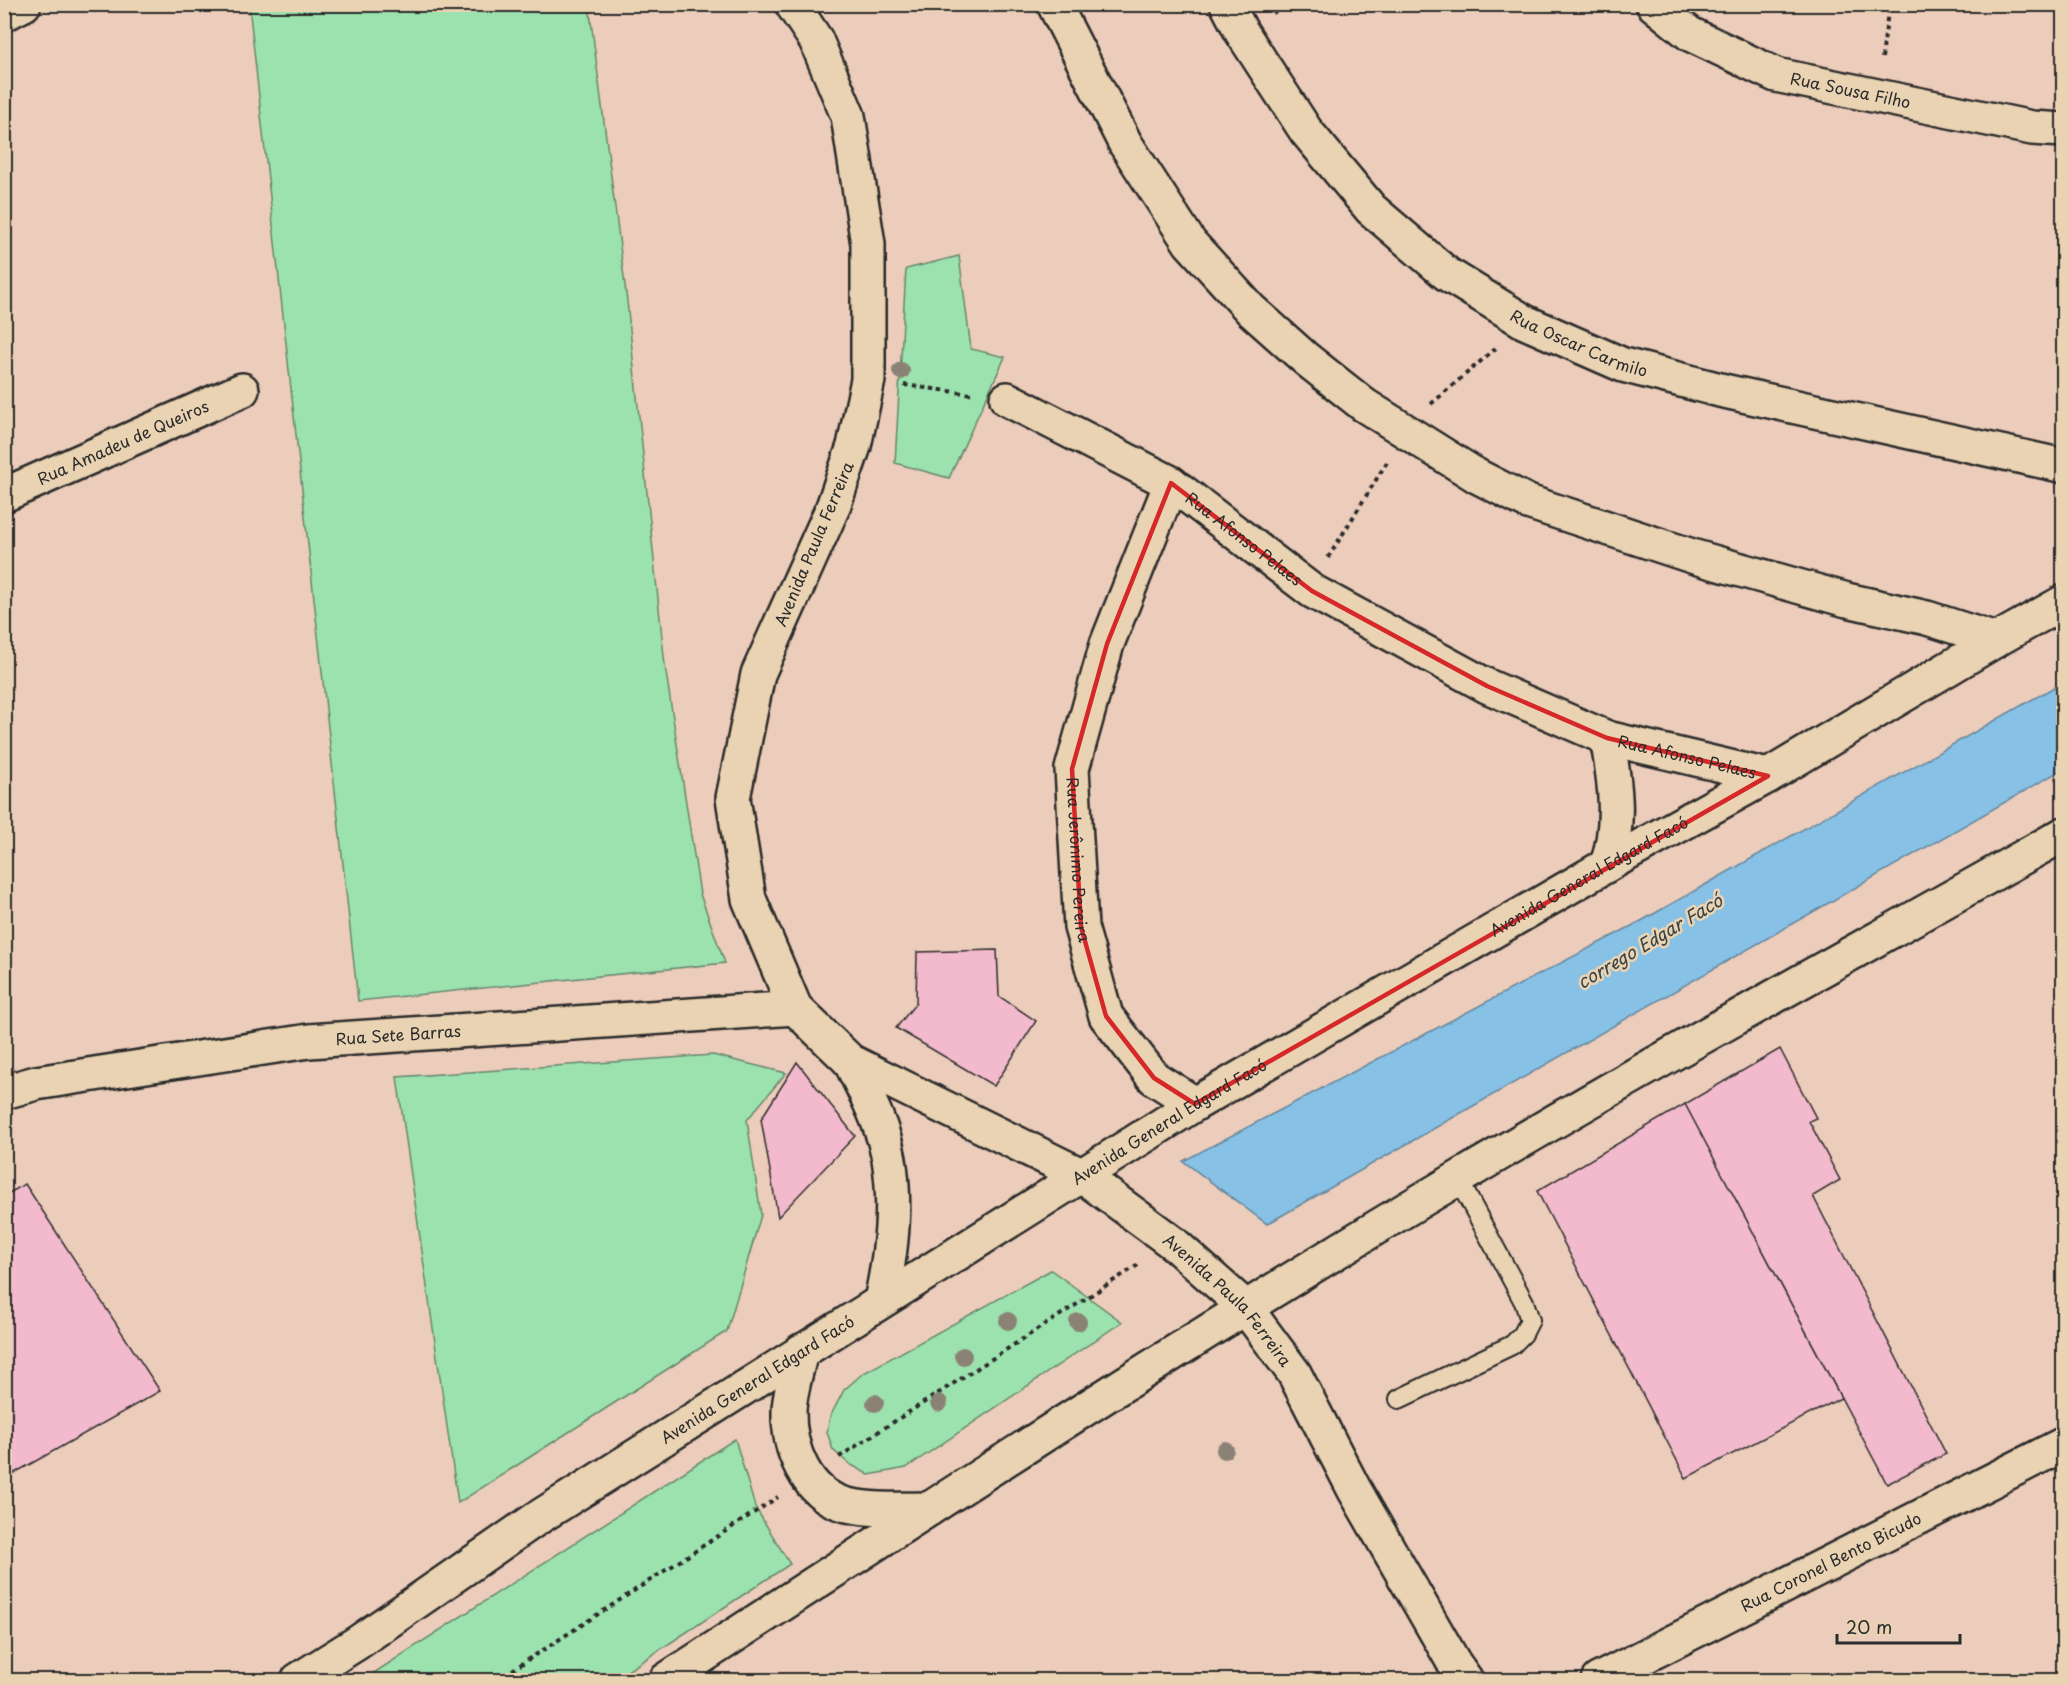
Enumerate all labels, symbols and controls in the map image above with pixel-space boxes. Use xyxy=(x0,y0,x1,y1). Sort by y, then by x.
street label: Rua Sousa Filho xyxy=(1788,65,1913,114)
street label: Rua Oscar Carmilo xyxy=(1506,303,1650,382)
street label: Rua Amadeu de Queiros xyxy=(33,393,212,490)
street label: Avenida Paula Ferreira xyxy=(767,457,859,630)
street label: Rua Afonso Pelaes xyxy=(1181,485,1308,591)
street label: Rua Afonso Pelaes xyxy=(1616,728,1759,784)
street label: Rua Jerônimo Pereira xyxy=(1061,776,1098,945)
street label: Avenida General Edgard Facó xyxy=(1485,810,1692,942)
water label: corrego Edgar Facó xyxy=(1571,886,1729,995)
street label: Rua Sete Barras xyxy=(335,1018,462,1050)
street label: Avenida General Edgard Facó xyxy=(1067,1052,1271,1190)
street label: Avenida Paula Ferreira xyxy=(1159,1227,1298,1371)
street label: Avenida General Edgard Facó xyxy=(655,1309,858,1449)
street label: Rua Coronel Bento Bicudo xyxy=(1736,1505,1925,1617)
scale bar xyxy=(1837,1607,1960,1645)
text: 20 m xyxy=(1846,1613,1892,1640)

